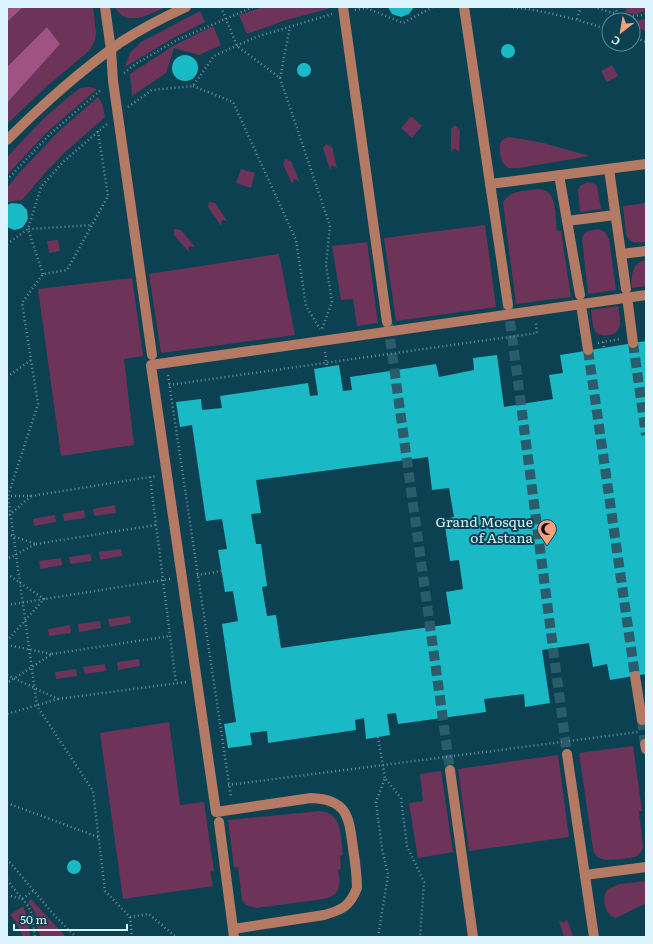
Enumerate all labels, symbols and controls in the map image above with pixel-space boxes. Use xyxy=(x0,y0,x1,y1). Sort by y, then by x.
north arrow xyxy=(601,12,641,52)
text: С xyxy=(608,32,623,50)
place label: Grand Mosque of Astana xyxy=(435,511,533,547)
mosque icon: Grand Mosque of Astana xyxy=(536,518,558,546)
scale bar xyxy=(14,906,127,932)
text: 50 m xyxy=(20,910,47,928)

